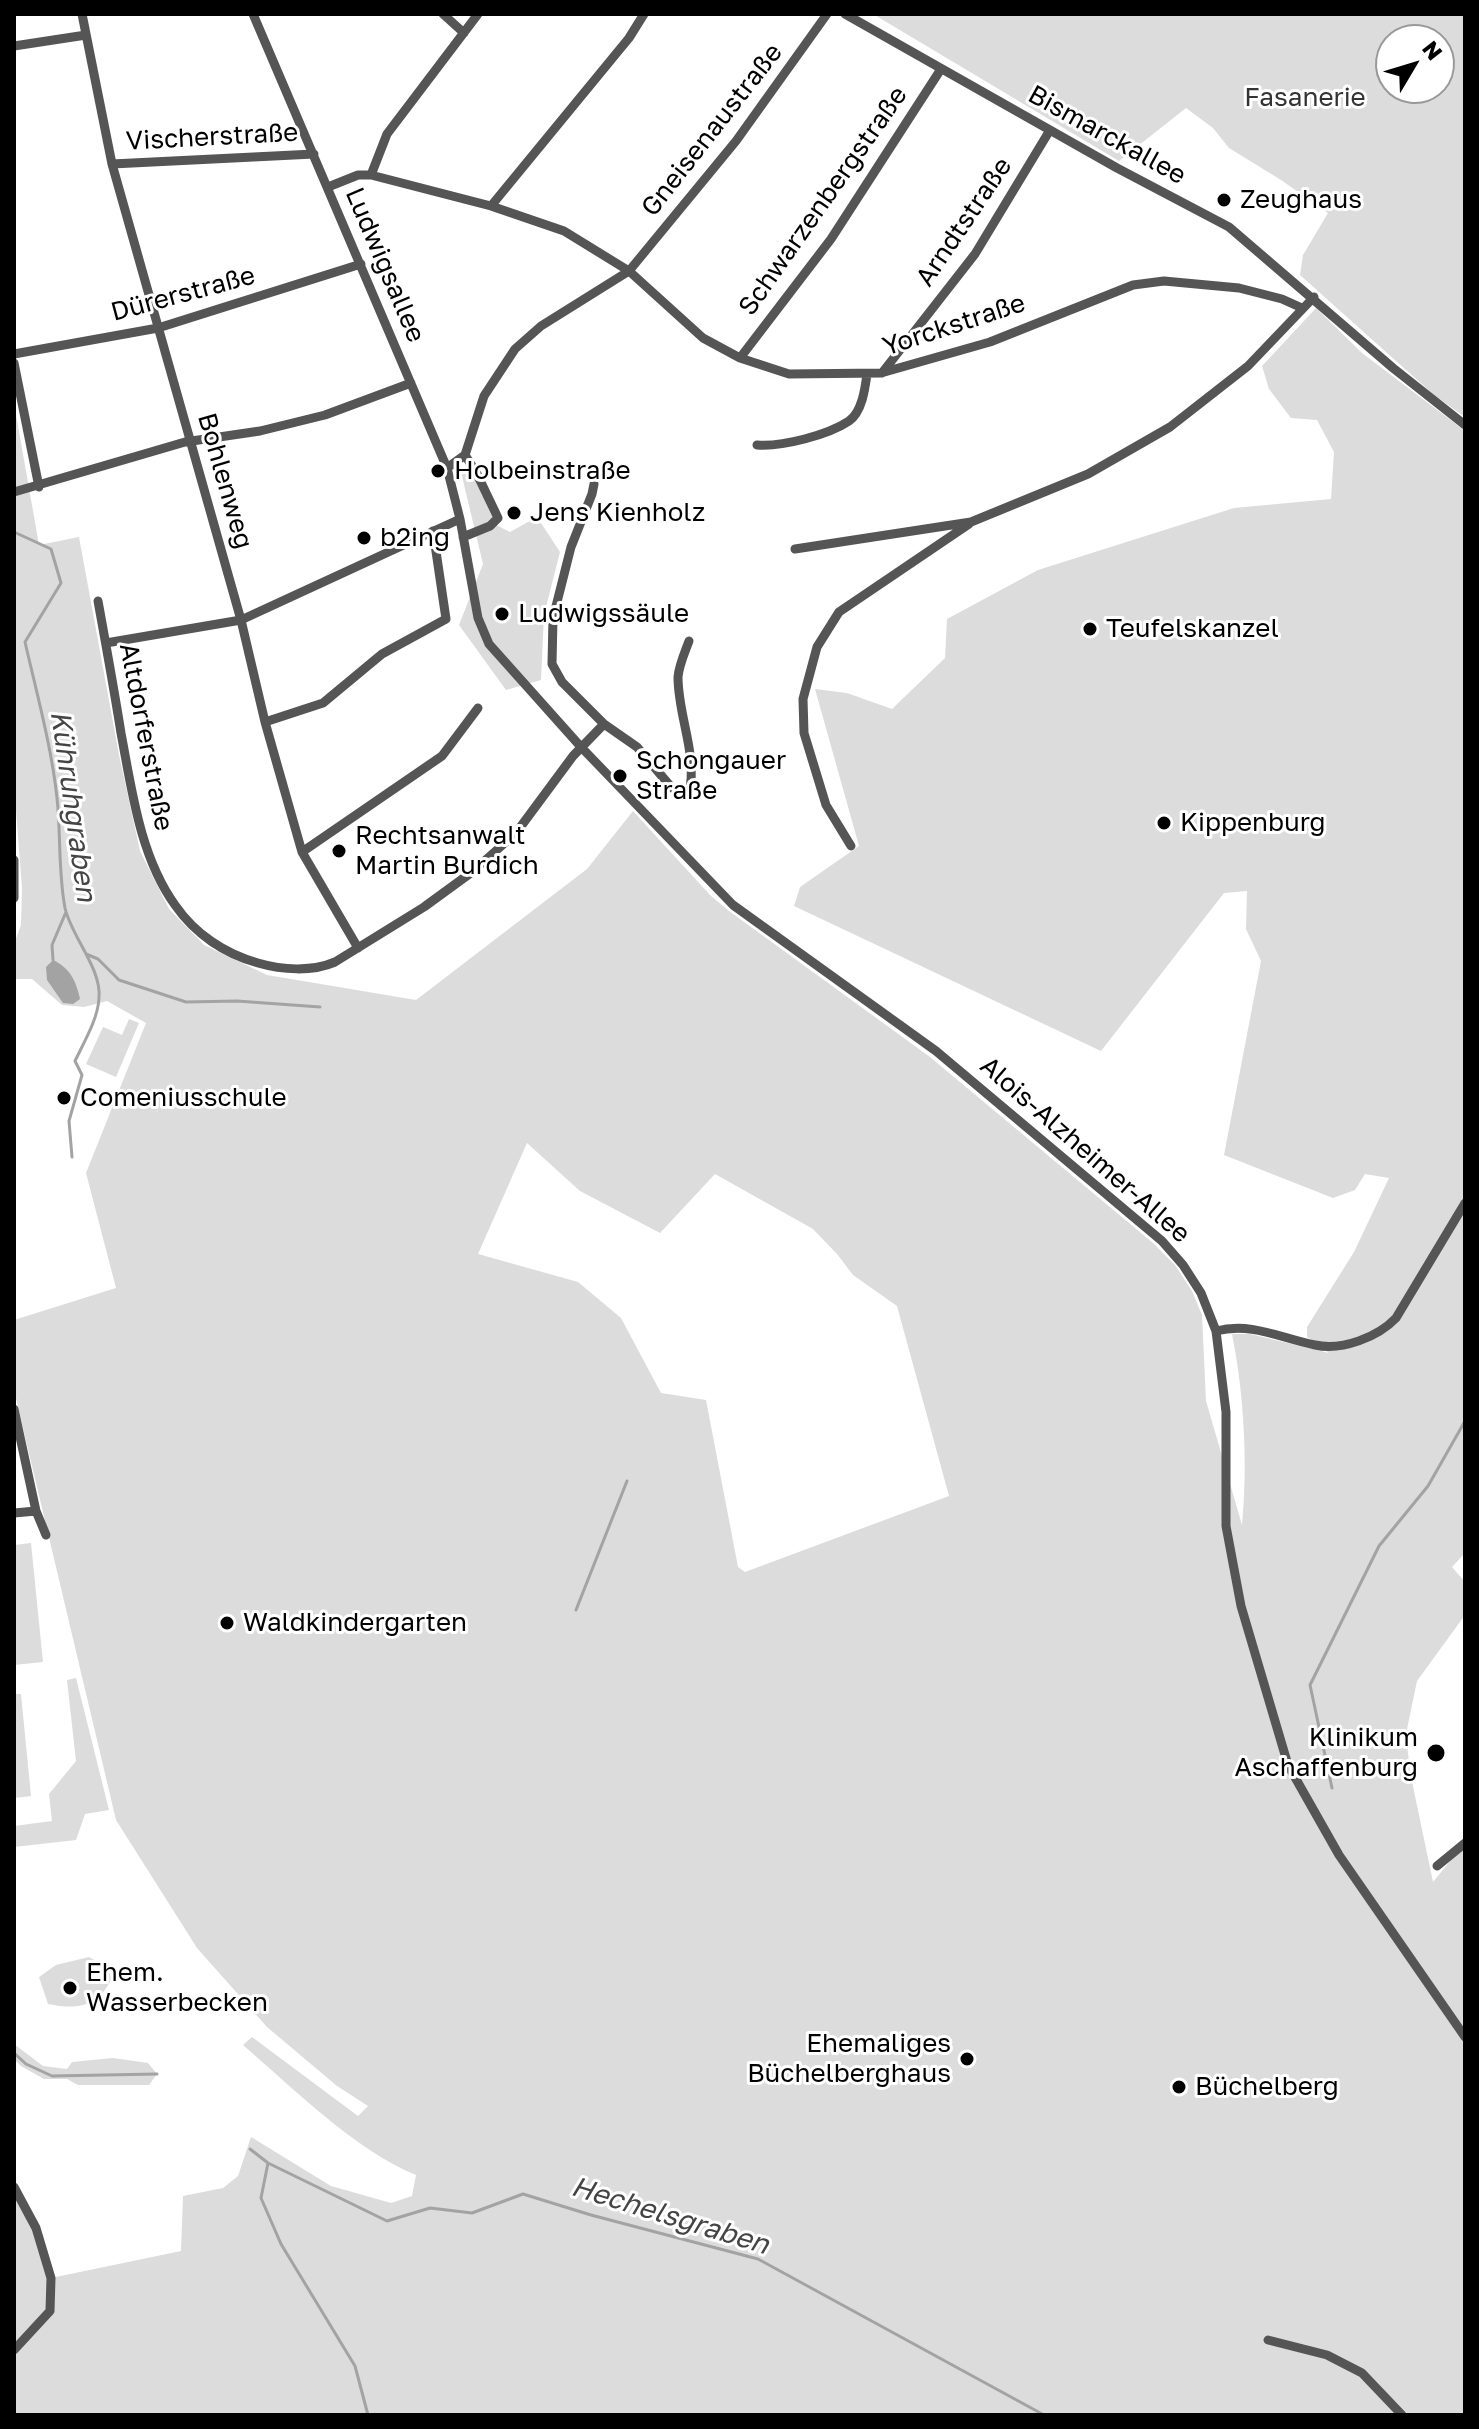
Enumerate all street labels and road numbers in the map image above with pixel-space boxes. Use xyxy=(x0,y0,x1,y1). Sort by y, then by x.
street label: Gneisenaustraße xyxy=(635,37,789,223)
street label: Bismarckallee xyxy=(1023,79,1191,191)
street label: Schwarzenbergstraße xyxy=(732,81,914,321)
street label: Vischerstraße xyxy=(125,117,299,157)
street label: Arndtstraße xyxy=(909,152,1019,292)
street label: Ludwigsallee xyxy=(338,183,432,347)
street label: Dürerstraße xyxy=(108,260,258,328)
street label: Yorckstraße xyxy=(879,287,1029,363)
street label: Bohlenweg xyxy=(191,410,259,552)
street label: Altdorferstraße xyxy=(112,640,180,834)
street label: Alois-Alzheimer-Allee xyxy=(974,1050,1196,1250)

